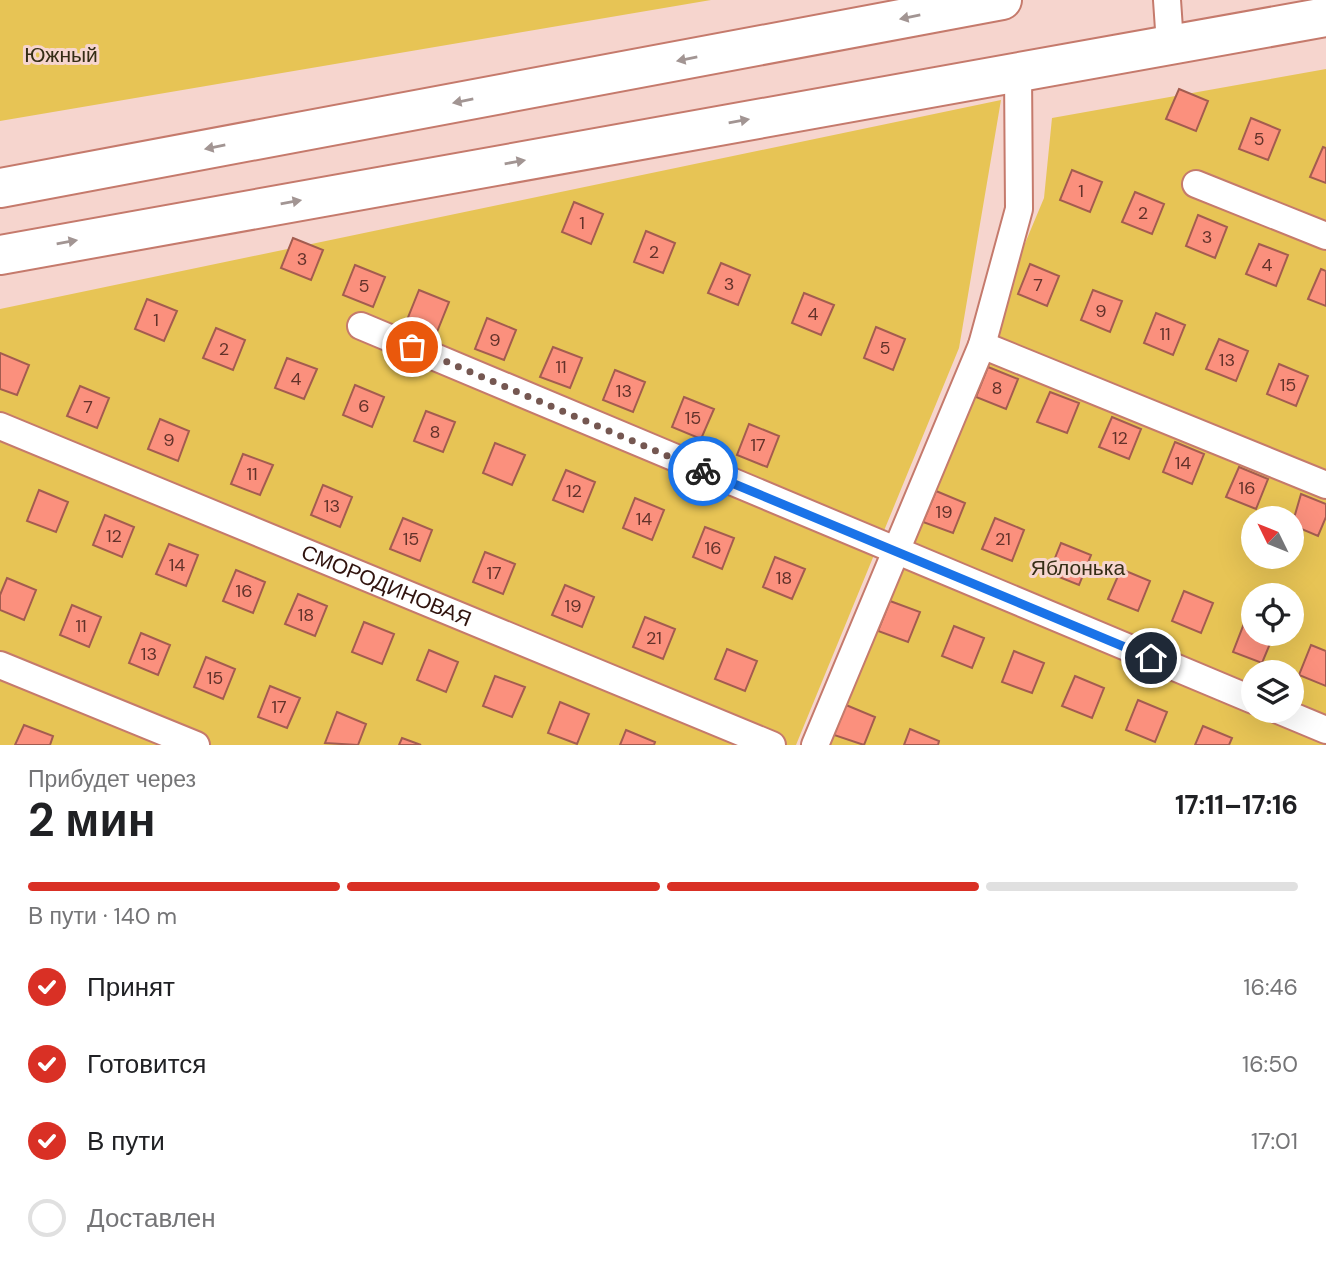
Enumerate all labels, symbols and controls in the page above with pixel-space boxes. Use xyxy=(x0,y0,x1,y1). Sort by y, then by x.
one-way arrow xyxy=(899,12,921,23)
park label: Южный xyxy=(24,41,98,69)
one-way arrow xyxy=(676,54,698,65)
one-way arrow xyxy=(452,96,474,107)
one-way arrow xyxy=(728,115,750,126)
house number: 5 xyxy=(1254,127,1264,151)
one-way arrow xyxy=(204,142,226,153)
one-way arrow xyxy=(504,156,526,167)
house number: 1 xyxy=(1078,179,1084,203)
one-way arrow xyxy=(280,196,302,207)
house number: 2 xyxy=(1138,201,1148,225)
house number: 1 xyxy=(579,211,585,235)
house number: 3 xyxy=(1202,225,1212,249)
one-way arrow xyxy=(56,237,78,248)
house number: 2 xyxy=(649,240,659,264)
house number: 3 xyxy=(297,247,307,271)
house number: 4 xyxy=(1262,253,1273,277)
house number: 3 xyxy=(724,272,734,296)
house number: 7 xyxy=(1033,273,1043,297)
house number: 5 xyxy=(359,274,369,298)
house number: 9 xyxy=(1095,299,1107,323)
house number: 4 xyxy=(808,302,819,326)
house number: 1 xyxy=(153,308,159,332)
pin xyxy=(382,317,442,377)
house number: 11 xyxy=(1159,322,1171,346)
icon: bag xyxy=(393,328,431,366)
house number: 9 xyxy=(489,328,501,352)
house number: 5 xyxy=(880,336,890,360)
house number: 2 xyxy=(219,337,229,361)
house number: 13 xyxy=(1219,348,1235,372)
house number: 11 xyxy=(555,355,567,379)
house number: 4 xyxy=(291,367,302,391)
house number: 15 xyxy=(1280,373,1296,397)
house number: 8 xyxy=(992,376,1002,400)
house number: 13 xyxy=(616,379,632,403)
house number: 6 xyxy=(358,394,370,418)
house number: 7 xyxy=(83,395,93,419)
house number: 15 xyxy=(685,406,701,430)
house number: 8 xyxy=(430,420,440,444)
house number: 12 xyxy=(1112,426,1128,450)
house number: 9 xyxy=(163,428,175,452)
house number: 17 xyxy=(750,433,766,457)
courier xyxy=(668,436,738,506)
house number: 14 xyxy=(1175,451,1191,475)
icon: bike xyxy=(684,452,722,490)
house number: 11 xyxy=(246,462,258,486)
house number: 16 xyxy=(1239,476,1255,500)
house number: 12 xyxy=(566,479,582,503)
house number: 13 xyxy=(324,494,340,518)
house number: 19 xyxy=(936,500,952,524)
north arrow xyxy=(1241,506,1304,569)
map controls xyxy=(1241,506,1304,723)
house number: 14 xyxy=(636,507,652,531)
house number: 12 xyxy=(106,524,122,548)
house number: 15 xyxy=(403,527,419,551)
house number: 21 xyxy=(995,527,1011,551)
house number: 16 xyxy=(705,536,721,560)
street label: СМОРОДИНОВАЯ xyxy=(297,538,476,633)
house number: 14 xyxy=(169,553,185,577)
park label: Яблонька xyxy=(1031,554,1125,582)
house number: 17 xyxy=(486,561,502,585)
house number: 18 xyxy=(776,566,792,590)
house number: 16 xyxy=(236,579,252,603)
button: locate xyxy=(1241,583,1304,646)
house number: 19 xyxy=(565,594,581,618)
house number: 18 xyxy=(298,603,314,627)
house number: 11 xyxy=(75,614,87,638)
house number: 21 xyxy=(646,626,662,650)
pin xyxy=(1121,628,1181,688)
icon: home xyxy=(1132,639,1170,677)
house number: 13 xyxy=(141,642,157,666)
button: layers xyxy=(1241,660,1304,723)
house number: 15 xyxy=(207,666,223,690)
house number: 17 xyxy=(271,695,287,719)
text: Прибудет через xyxy=(28,764,196,794)
text: 17:11–17:16 xyxy=(1175,788,1298,822)
text: 2 мин xyxy=(28,790,155,850)
text: В пути · 140 m xyxy=(28,901,177,931)
icon: check xyxy=(28,968,66,1006)
text: Принят xyxy=(87,970,175,1004)
text: 16:46 xyxy=(1243,972,1298,1002)
icon: check xyxy=(28,1045,66,1083)
text: Готовится xyxy=(87,1047,206,1081)
text: 16:50 xyxy=(1242,1049,1298,1079)
icon: check xyxy=(28,1122,66,1160)
text: В пути xyxy=(87,1124,165,1158)
text: 17:01 xyxy=(1251,1126,1298,1156)
text: Доставлен xyxy=(87,1201,216,1235)

